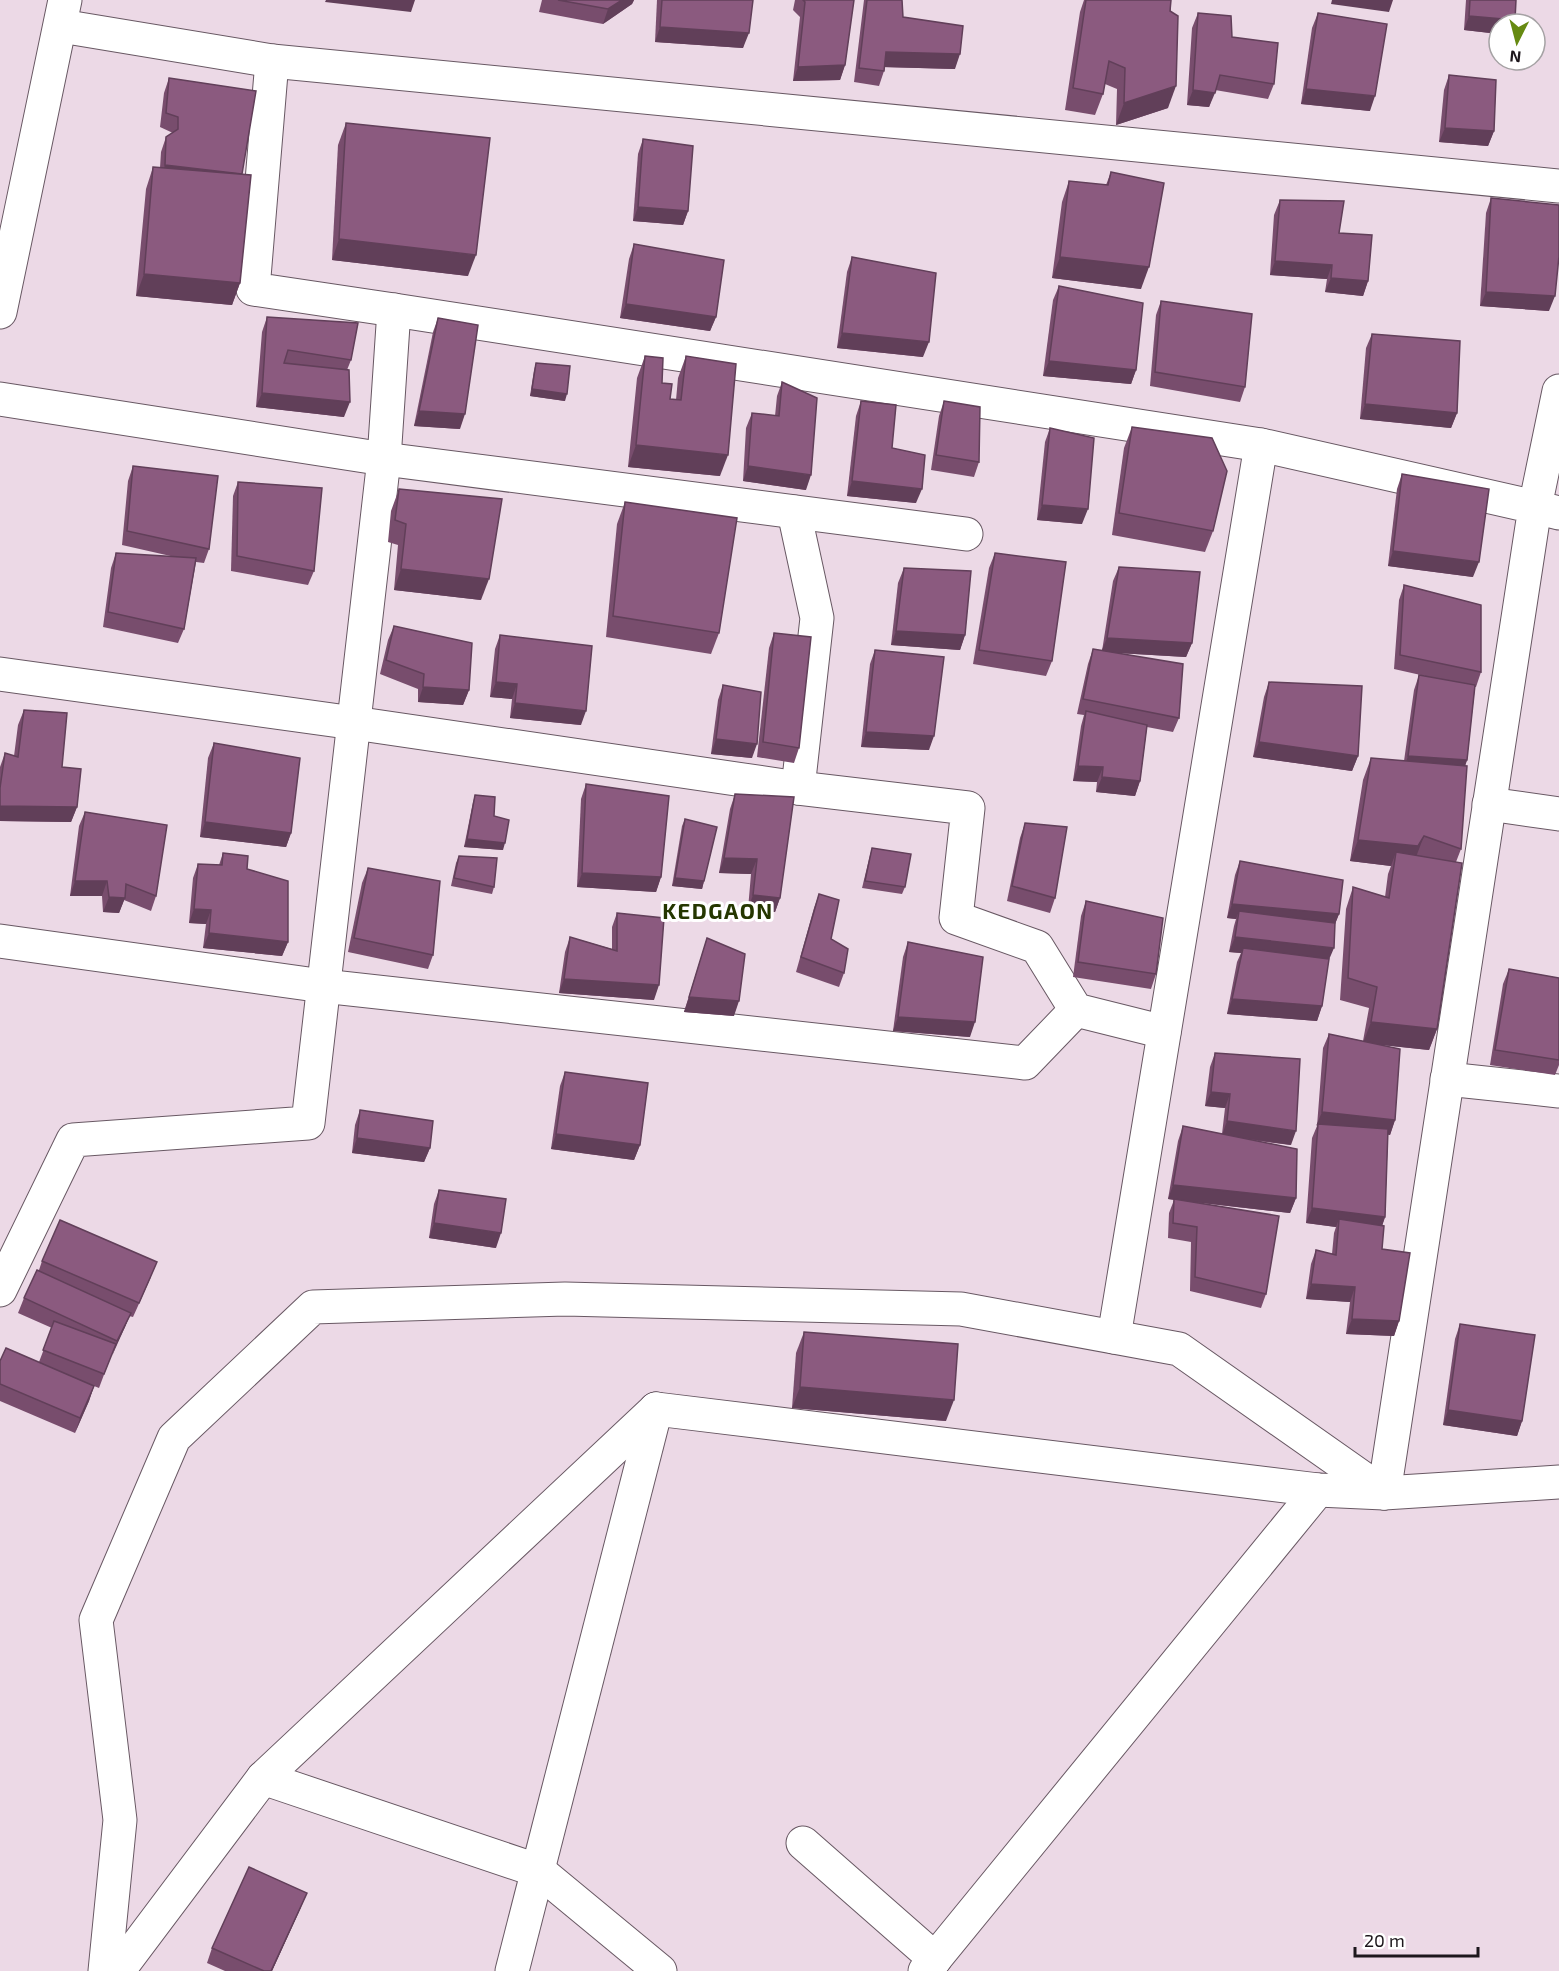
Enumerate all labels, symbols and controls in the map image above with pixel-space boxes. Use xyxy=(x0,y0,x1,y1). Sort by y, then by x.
north arrow xyxy=(1487,12,1547,72)
text: N xyxy=(1509,47,1522,67)
district label: KEDGAON xyxy=(662,897,774,923)
scale bar xyxy=(1355,1920,1478,1958)
text: 20 m xyxy=(1364,1929,1405,1951)

